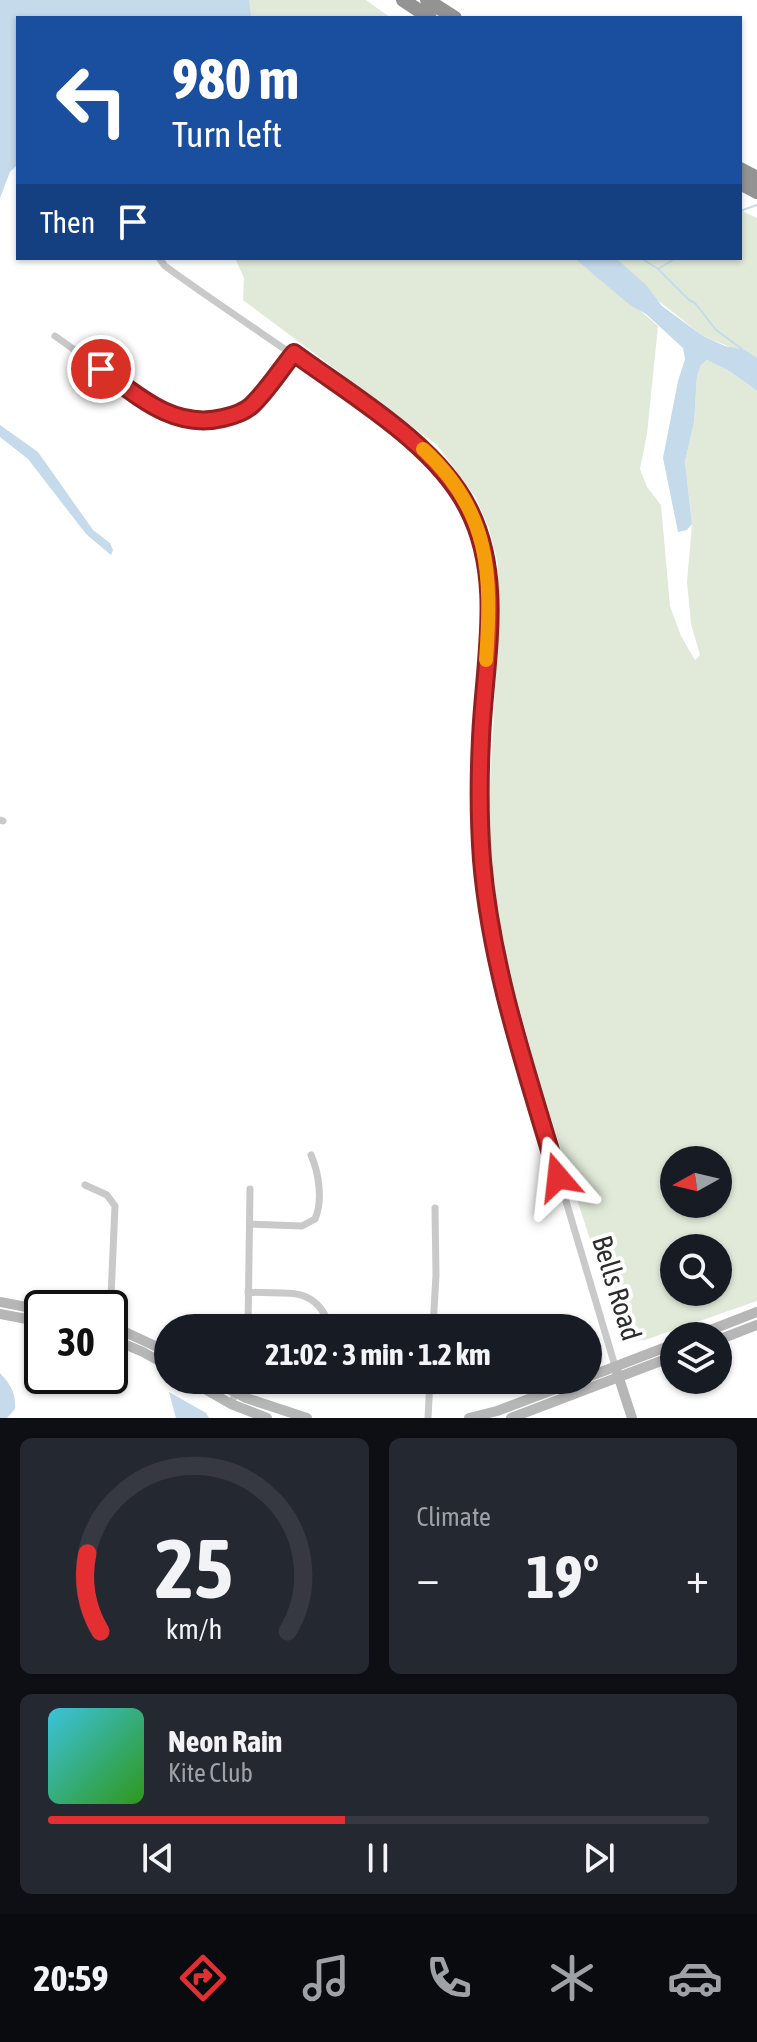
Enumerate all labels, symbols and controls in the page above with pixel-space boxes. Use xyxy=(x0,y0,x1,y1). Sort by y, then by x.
text: 980 m xyxy=(172,47,299,111)
icon: left xyxy=(40,48,144,152)
text: Turn left xyxy=(172,113,282,155)
icon: arrive xyxy=(111,200,155,244)
text: Then xyxy=(40,205,95,239)
pin xyxy=(67,335,135,403)
icon: arrive xyxy=(79,347,123,391)
position arrow xyxy=(516,1135,600,1219)
north arrow xyxy=(660,1146,732,1218)
map controls xyxy=(660,1146,732,1394)
street label: Bells Road xyxy=(586,1232,648,1344)
button: search xyxy=(660,1234,732,1306)
speed limit sign: 30 xyxy=(24,1290,128,1394)
button: layers xyxy=(660,1322,732,1394)
text: 21:02 · 3 min · 1.2 km xyxy=(265,1337,491,1371)
text: Climate xyxy=(417,1502,491,1532)
text: 25 xyxy=(155,1520,233,1616)
text: 19° xyxy=(526,1542,599,1611)
text: − xyxy=(417,1552,439,1602)
text: + xyxy=(686,1552,709,1602)
text: km/h xyxy=(166,1612,223,1645)
text: Neon Rain xyxy=(168,1724,282,1758)
text: Kite Club xyxy=(168,1758,253,1788)
icon: previous xyxy=(136,1836,180,1880)
icon: pause xyxy=(356,1836,400,1880)
icon: next xyxy=(577,1836,621,1880)
icon: directions xyxy=(175,1950,231,2006)
icon: music xyxy=(298,1950,354,2006)
icon: phone xyxy=(421,1950,477,2006)
icon: climate xyxy=(544,1950,600,2006)
icon: car xyxy=(667,1950,723,2006)
text: 20:59 xyxy=(34,1957,108,1999)

